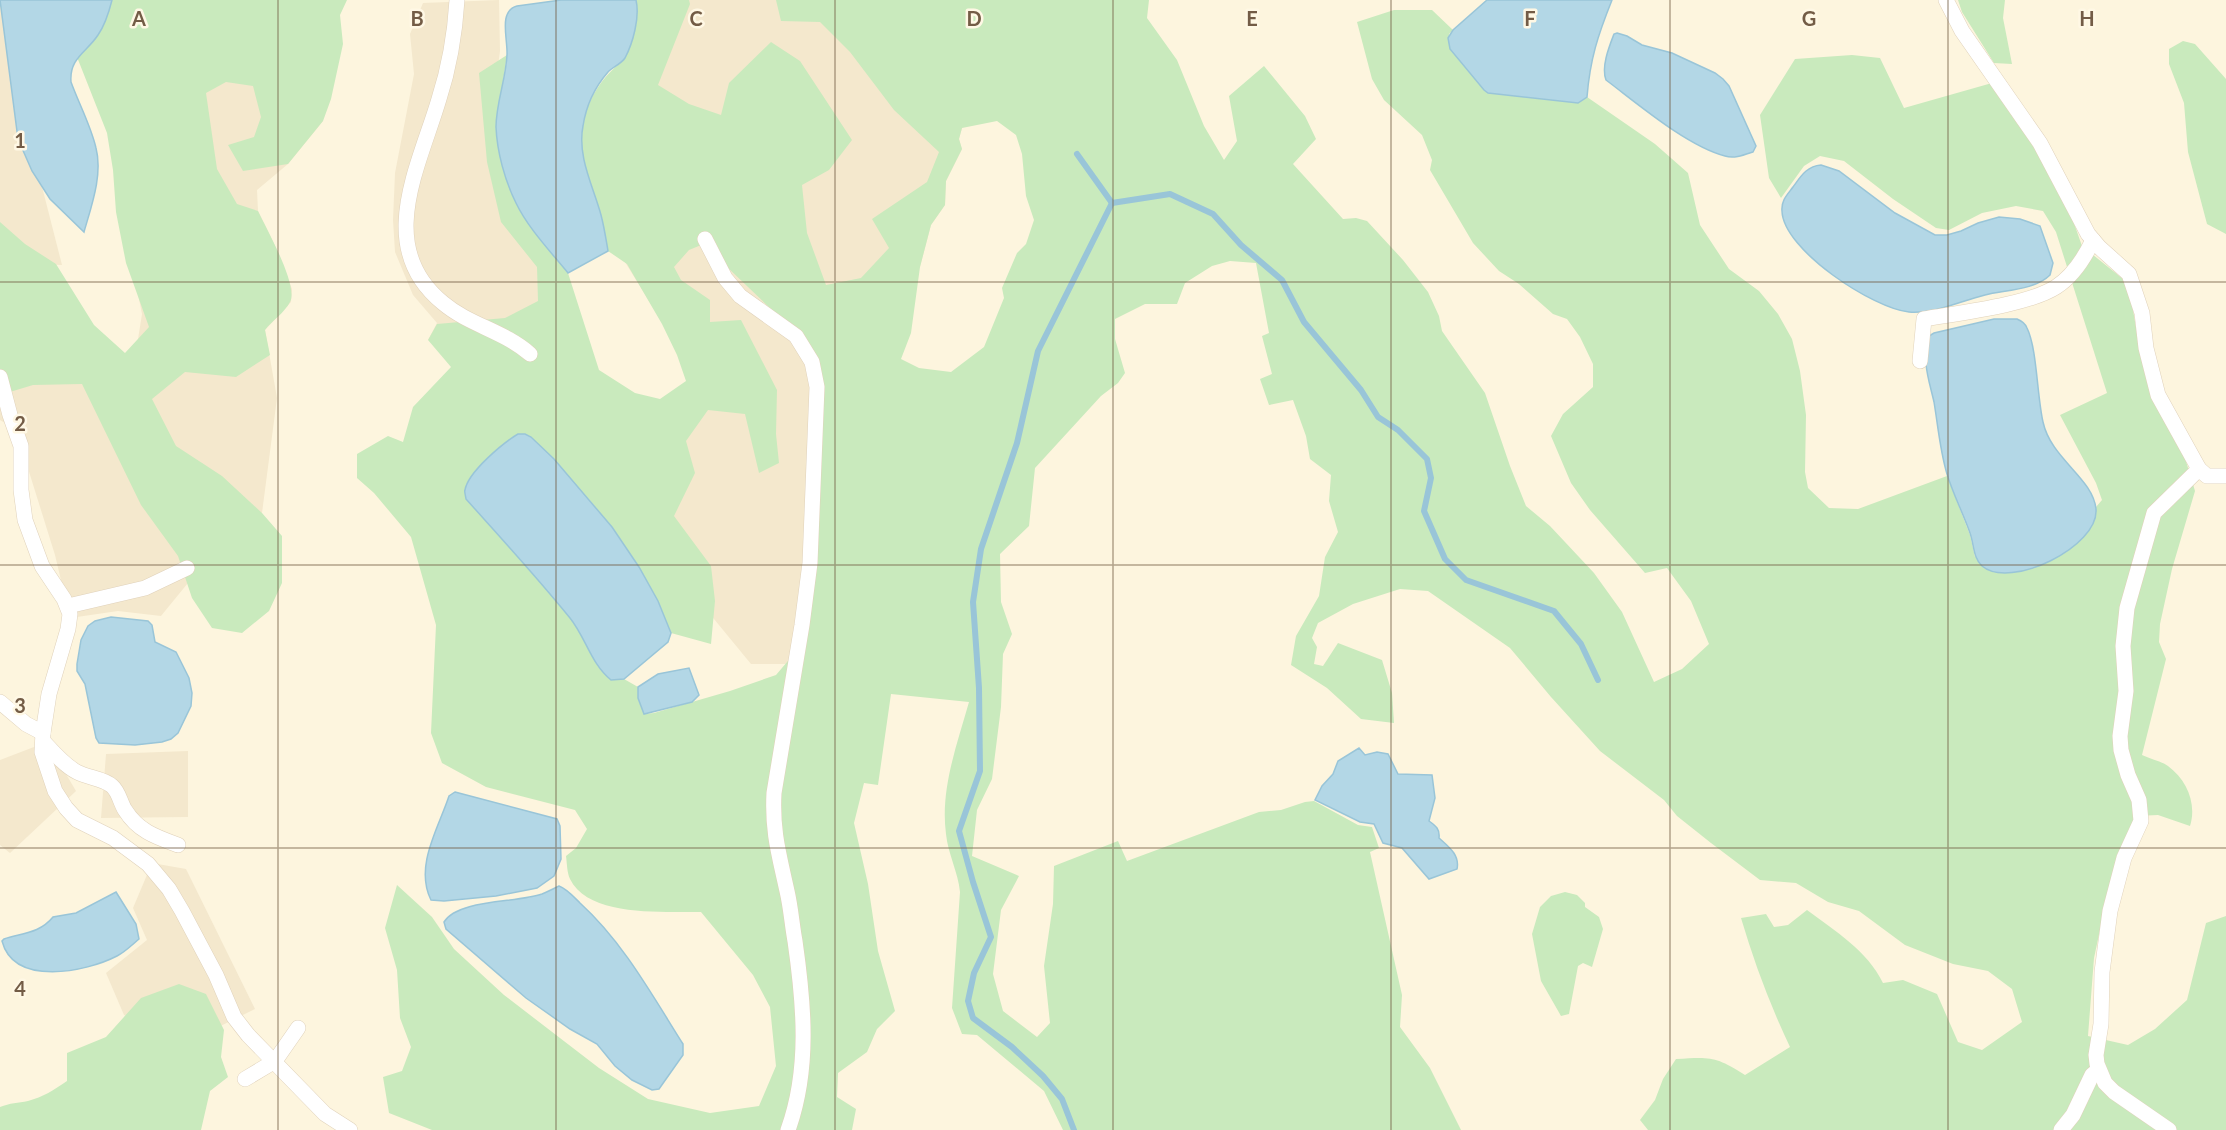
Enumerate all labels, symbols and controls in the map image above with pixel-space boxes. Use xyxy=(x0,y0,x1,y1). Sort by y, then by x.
text: A xyxy=(131,6,146,30)
text: B xyxy=(410,6,424,30)
text: C xyxy=(689,6,703,30)
text: D xyxy=(966,6,982,30)
text: E xyxy=(1246,6,1258,30)
text: F xyxy=(1524,6,1536,30)
text: G xyxy=(1802,6,1816,30)
text: H xyxy=(2079,6,2095,30)
text: 1 xyxy=(14,128,26,152)
text: 2 xyxy=(14,411,26,435)
text: 3 xyxy=(14,693,26,717)
text: 4 xyxy=(14,976,26,1000)

